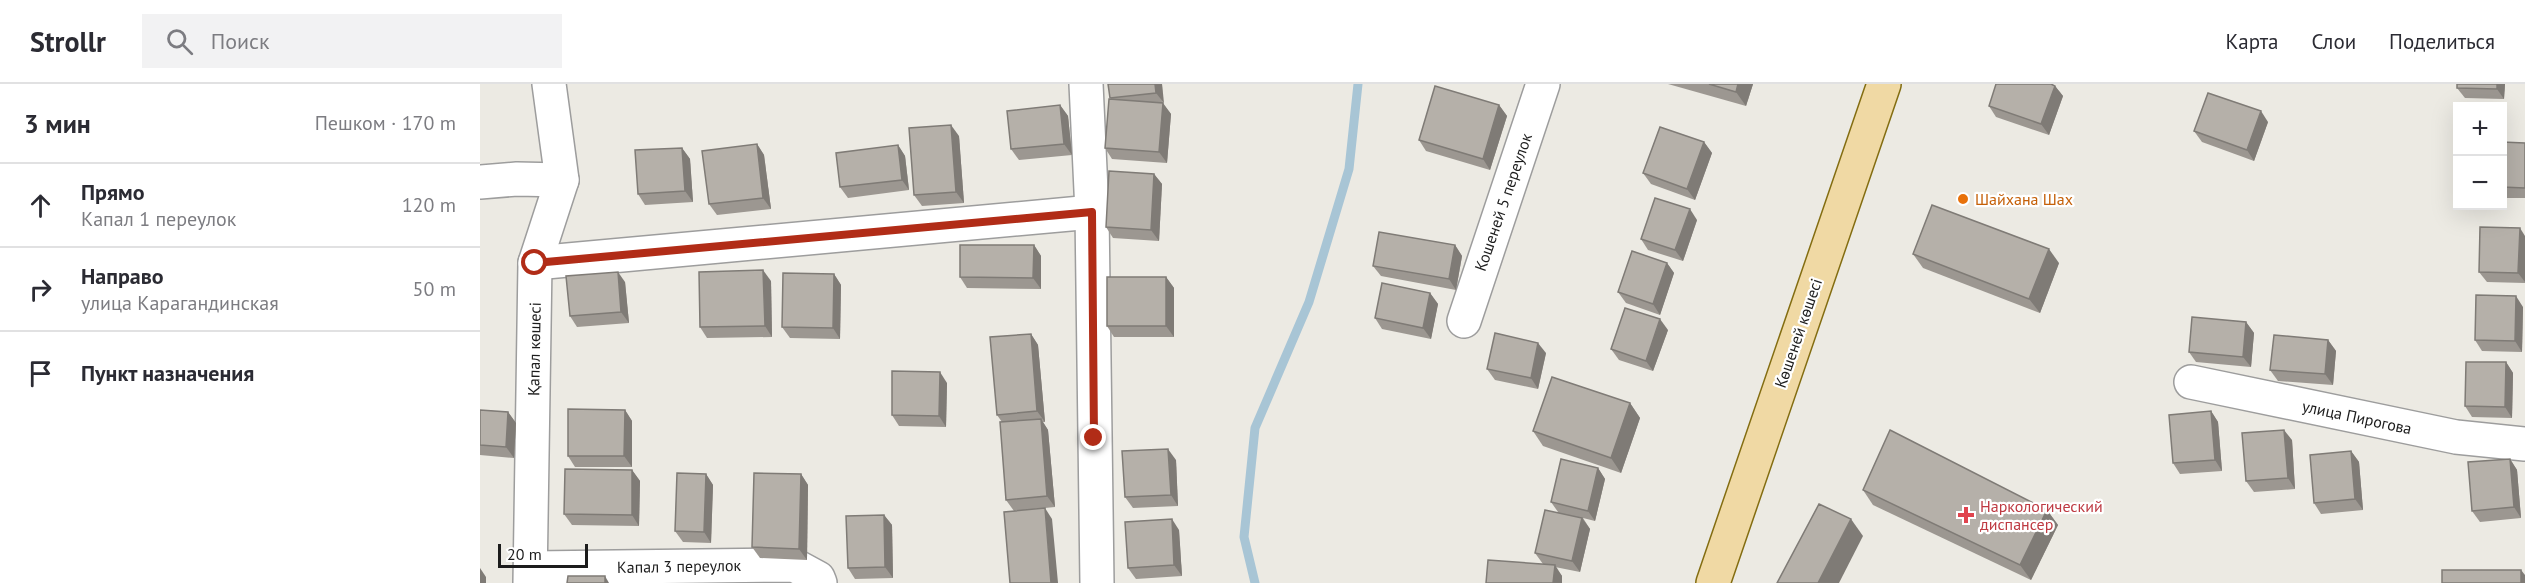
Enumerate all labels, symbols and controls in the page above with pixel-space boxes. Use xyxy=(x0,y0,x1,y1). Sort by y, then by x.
search box xyxy=(142,14,562,68)
text: Strollr xyxy=(30,23,106,60)
icon: search xyxy=(163,25,196,58)
text: Поиск xyxy=(211,27,270,55)
text: Карта xyxy=(2225,28,2278,55)
text: Слои xyxy=(2311,28,2356,55)
text: Поделиться xyxy=(2389,28,2495,55)
map controls xyxy=(2453,102,2507,210)
button: + xyxy=(2453,102,2507,156)
text: 3 мин xyxy=(24,107,91,140)
text: Пешком · 170 m xyxy=(315,110,456,136)
street label: Кошеней 5 переулок xyxy=(1470,130,1536,274)
button: − xyxy=(2453,156,2507,210)
text: Прямо xyxy=(81,178,144,206)
icon: ahead xyxy=(24,189,57,222)
place label: Шайхана Шах xyxy=(1975,189,2073,209)
text: 120 m xyxy=(402,192,456,218)
marker: Шайхана Шах xyxy=(1956,192,1970,206)
text: Капал 1 переулок xyxy=(81,206,236,232)
route start xyxy=(521,249,547,275)
text: Направо xyxy=(81,262,164,290)
icon: right xyxy=(24,273,57,306)
text: 50 m xyxy=(413,276,456,302)
street label: Көшеней көшесі xyxy=(1770,276,1826,390)
text: улица Карагандинская xyxy=(81,290,279,316)
street label: Қапал көшесі xyxy=(523,302,545,396)
icon: arrive xyxy=(24,357,57,390)
text: Пункт назначения xyxy=(81,359,254,387)
street label: улица Пирогова xyxy=(2300,396,2414,438)
route end xyxy=(1080,424,1106,450)
place label: Наркологический диспансер xyxy=(1980,496,2103,534)
marker: Наркологический диспансер xyxy=(1957,506,1975,524)
scale bar xyxy=(498,541,588,568)
text: 20 m xyxy=(507,544,542,564)
street label: Капал 3 переулок xyxy=(617,555,742,577)

